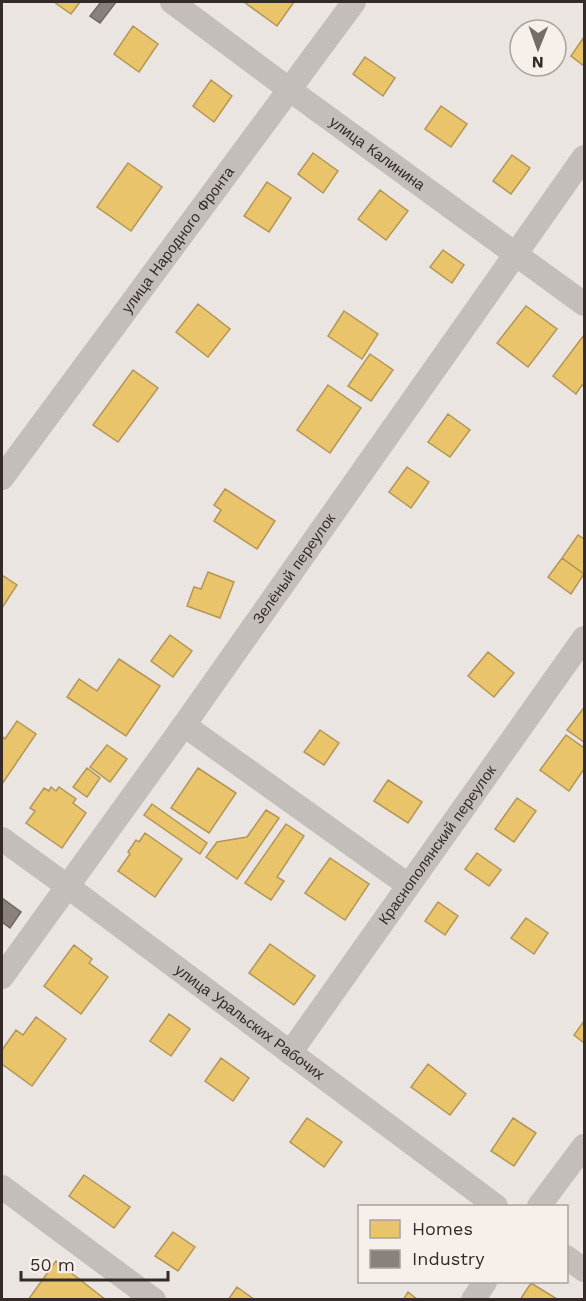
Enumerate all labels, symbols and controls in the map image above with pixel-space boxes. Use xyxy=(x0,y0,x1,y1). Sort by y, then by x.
north arrow xyxy=(508,18,568,78)
text: N xyxy=(532,53,544,72)
street label: улица Калинина xyxy=(326,113,429,195)
street label: улица Народного Фронта xyxy=(118,163,238,317)
street label: Зелёный переулок xyxy=(249,510,339,627)
street label: Краснополянский переулок xyxy=(375,761,500,928)
street label: улица Уральских Рабочих xyxy=(171,961,328,1084)
legend xyxy=(358,1205,568,1283)
text: Homes xyxy=(412,1218,473,1239)
scale bar xyxy=(21,1244,168,1282)
text: Industry xyxy=(412,1248,485,1269)
text: 50 m xyxy=(30,1254,75,1275)

